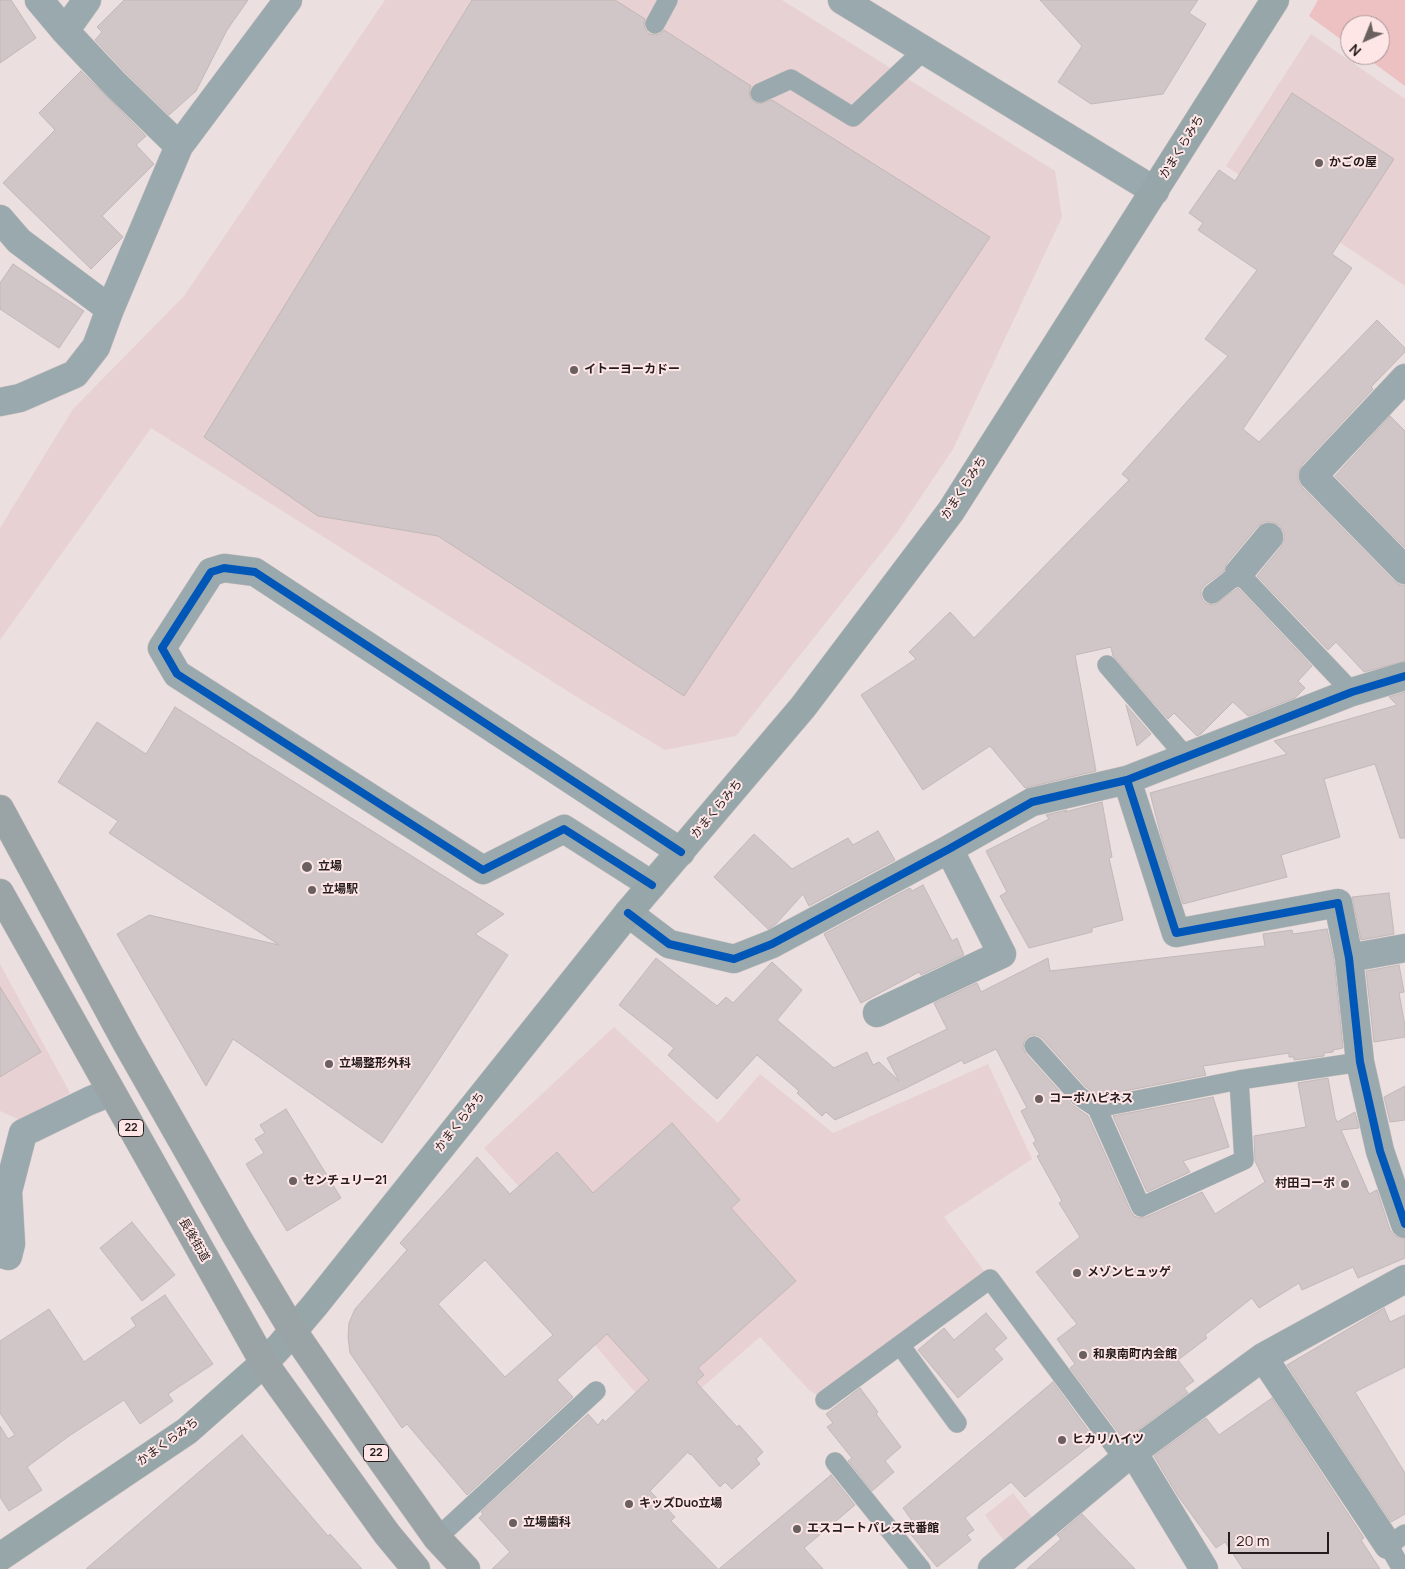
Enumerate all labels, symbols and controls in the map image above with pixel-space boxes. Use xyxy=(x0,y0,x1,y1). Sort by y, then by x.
north arrow xyxy=(1340,15,1390,65)
text: N xyxy=(1345,40,1365,61)
street label: かまくらみち xyxy=(1157,113,1207,181)
place label: かごの屋 xyxy=(1329,156,1377,170)
marker: かごの屋 xyxy=(1313,157,1325,169)
place label: イトーヨーカドー xyxy=(584,363,680,377)
marker: イトーヨーカドー xyxy=(568,364,580,376)
street label: かまくらみち xyxy=(938,454,990,522)
street label: かまくらみち xyxy=(688,777,746,841)
marker: 立場 xyxy=(300,860,314,874)
place label: 立場 xyxy=(318,860,342,874)
place label: 立場駅 xyxy=(322,883,358,897)
marker: 立場駅 xyxy=(306,884,318,896)
place label: 立場整形外科 xyxy=(339,1057,411,1071)
marker: 立場整形外科 xyxy=(323,1058,335,1070)
street label: かまくらみち xyxy=(432,1089,488,1155)
place label: コーポハピネス xyxy=(1049,1092,1133,1106)
marker: コーポハピネス xyxy=(1033,1093,1045,1105)
road number: 22 xyxy=(118,1120,144,1136)
place label: センチュリー21 xyxy=(303,1174,387,1188)
marker: センチュリー21 xyxy=(287,1175,299,1187)
place label: 村田コーポ xyxy=(1275,1177,1335,1191)
marker: 村田コーポ xyxy=(1339,1178,1351,1190)
street label: 長後街道 xyxy=(176,1216,212,1264)
place label: メゾンヒュッゲ xyxy=(1087,1266,1171,1280)
marker: メゾンヒュッゲ xyxy=(1071,1267,1083,1279)
place label: 和泉南町内会館 xyxy=(1093,1348,1177,1362)
marker: 和泉南町内会館 xyxy=(1077,1349,1089,1361)
street label: かまくらみち xyxy=(135,1415,201,1469)
place label: ヒカリハイツ xyxy=(1072,1433,1144,1447)
marker: ヒカリハイツ xyxy=(1056,1434,1068,1446)
road number: 22 xyxy=(364,1445,388,1462)
place label: キッズDuo立場 xyxy=(639,1497,722,1511)
marker: キッズDuo立場 xyxy=(623,1498,635,1510)
place label: 立場歯科 xyxy=(523,1516,571,1530)
marker: 立場歯科 xyxy=(507,1517,519,1529)
place label: エスコートパレス弐番館 xyxy=(807,1522,939,1536)
scale bar xyxy=(1230,1522,1331,1554)
marker: エスコートパレス弐番館 xyxy=(791,1523,803,1535)
text: 20 m xyxy=(1236,1530,1269,1551)

